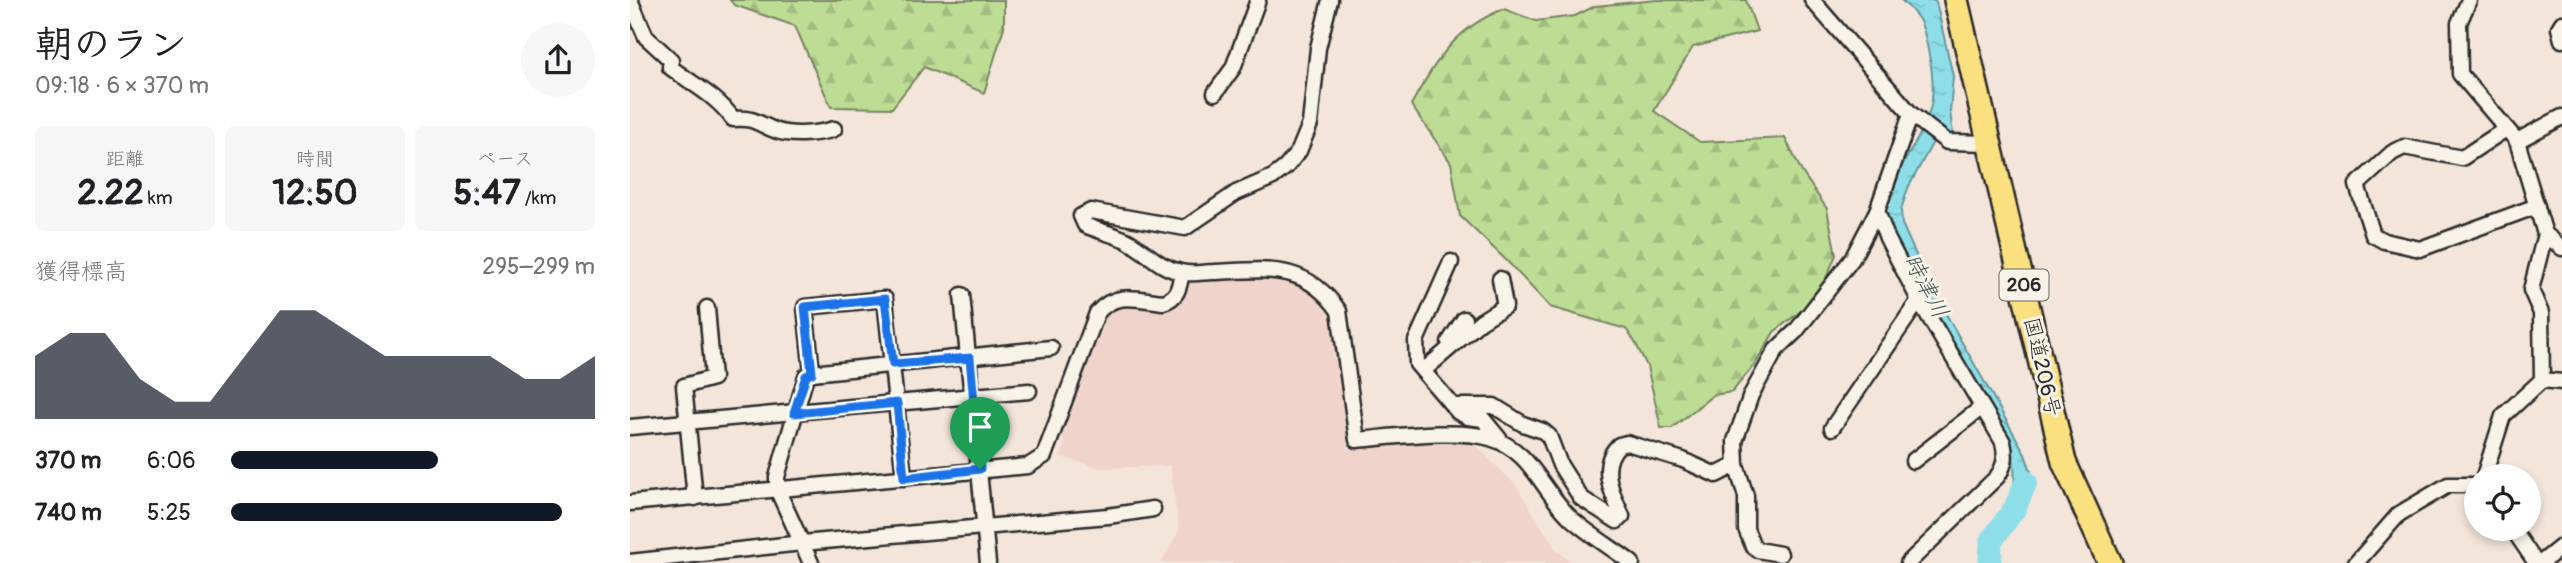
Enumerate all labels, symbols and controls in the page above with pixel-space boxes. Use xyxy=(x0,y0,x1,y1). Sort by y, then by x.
text: 朝のラン xyxy=(35,21,187,69)
button: share xyxy=(521,23,595,97)
text: 09:18 · 6 × 370 m xyxy=(35,71,209,100)
text: 距離 xyxy=(106,147,144,171)
text: 時間 xyxy=(296,147,334,171)
text: ペース xyxy=(477,147,533,171)
text: 2.22 xyxy=(77,171,144,215)
text: 12:50 xyxy=(272,171,358,215)
text: 5:47 xyxy=(454,171,521,215)
text: km xyxy=(144,186,173,210)
text: /km xyxy=(521,186,556,210)
water label: 時津川 xyxy=(1897,249,1955,323)
text: 295–299 m xyxy=(482,252,595,281)
text: 獲得標高 xyxy=(35,257,127,286)
road number: 206 xyxy=(2000,270,2048,300)
street label: 国道206号 xyxy=(2017,315,2067,419)
pin xyxy=(950,397,1010,469)
icon: arrive xyxy=(961,408,999,446)
text: 370 m xyxy=(35,446,101,475)
text: 6:06 xyxy=(147,446,196,475)
map controls xyxy=(2464,464,2541,541)
button: locate xyxy=(2464,464,2541,541)
text: 740 m xyxy=(35,498,102,527)
text: 5:25 xyxy=(147,498,191,527)

